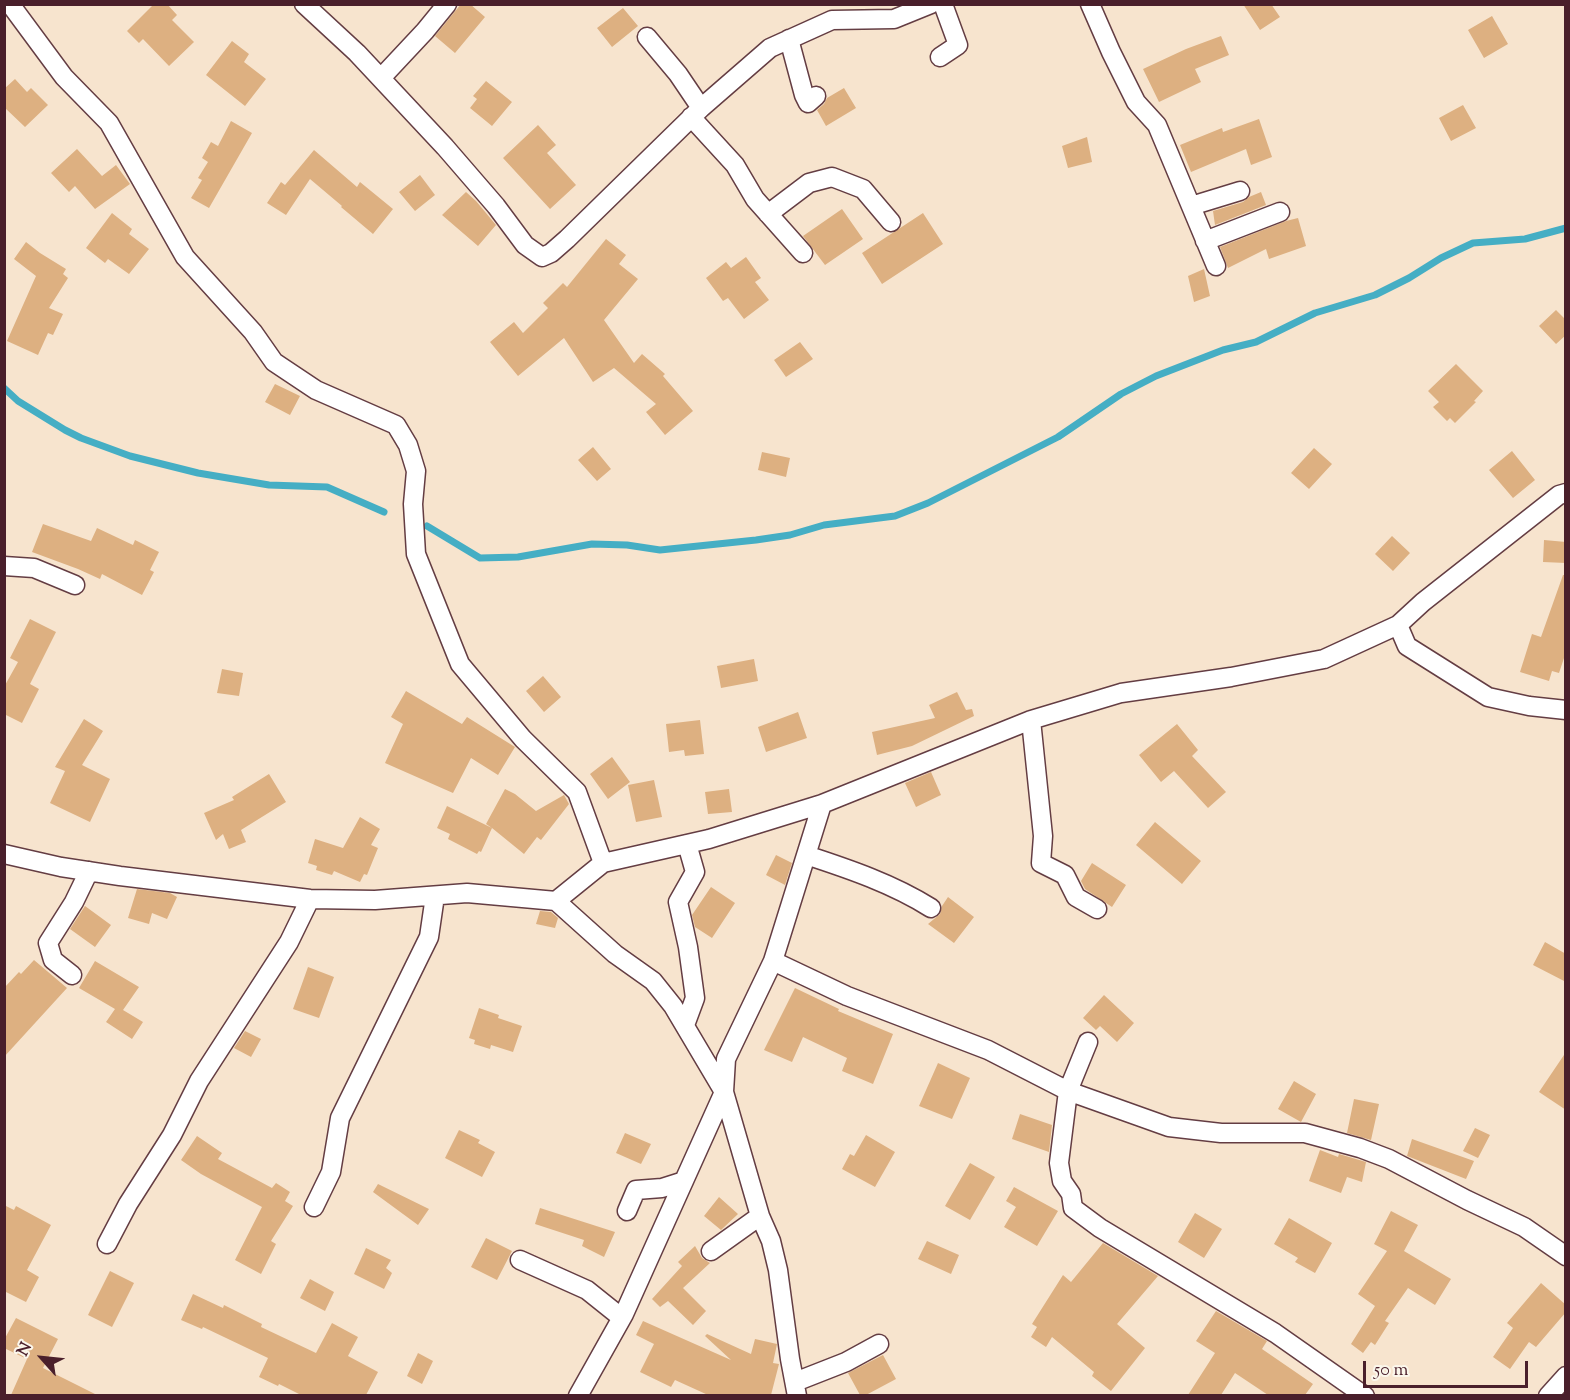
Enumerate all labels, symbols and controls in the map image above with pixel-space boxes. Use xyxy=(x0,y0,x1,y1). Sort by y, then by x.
north arrow xyxy=(12,1328,72,1388)
text: N xyxy=(12,1339,39,1361)
scale bar xyxy=(1366,1349,1531,1387)
text: 50 m xyxy=(1374,1358,1408,1384)

